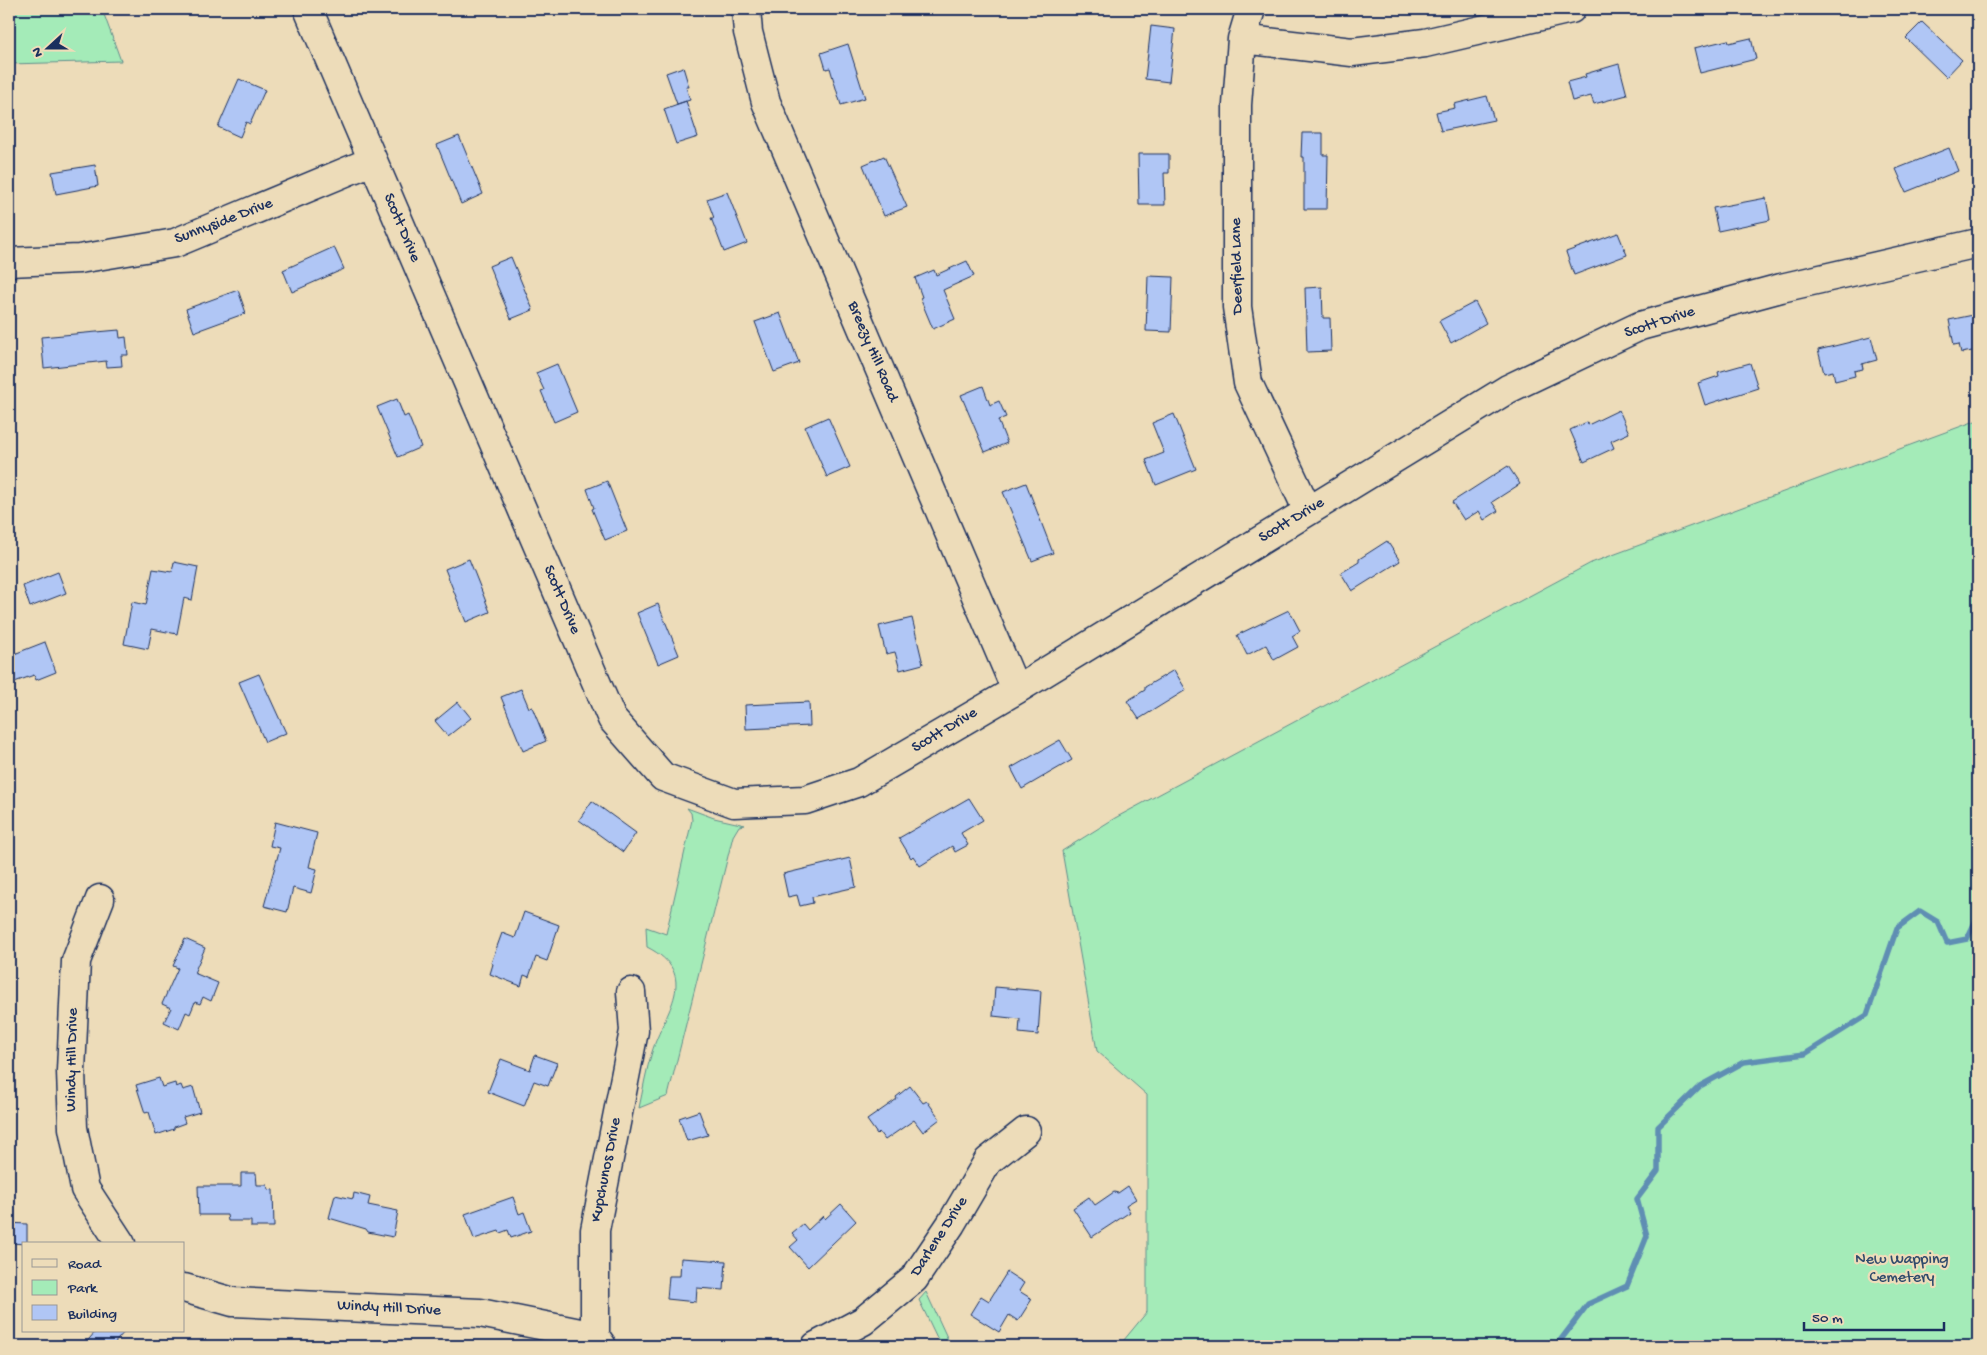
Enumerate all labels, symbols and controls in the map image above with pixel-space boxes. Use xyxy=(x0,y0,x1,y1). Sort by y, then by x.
north arrow xyxy=(22,22,72,72)
text: N xyxy=(29,44,48,59)
street label: Scott Drive xyxy=(378,191,424,266)
street label: Sunnyside Drive xyxy=(172,194,276,249)
street label: Deerfield Lane xyxy=(1228,217,1248,315)
street label: Breezy Hill Road xyxy=(842,298,902,407)
street label: Scott Drive xyxy=(1622,302,1698,343)
street label: Scott Drive xyxy=(1256,494,1329,548)
street label: Scott Drive xyxy=(538,563,584,638)
street label: Scott Drive xyxy=(909,704,982,758)
street label: Windy Hill Drive xyxy=(63,1007,83,1112)
street label: Kupchunos Drive xyxy=(588,1115,627,1224)
street label: Darlene Drive xyxy=(907,1193,973,1281)
legend xyxy=(22,1242,185,1332)
park label: New Wapping Cemetery xyxy=(1855,1251,1949,1288)
text: Road xyxy=(68,1256,102,1274)
text: Park xyxy=(67,1280,98,1298)
street label: Windy Hill Drive xyxy=(337,1297,442,1321)
scale bar xyxy=(1804,1300,1944,1332)
text: Building xyxy=(67,1306,117,1324)
text: 50 m xyxy=(1812,1310,1843,1328)

